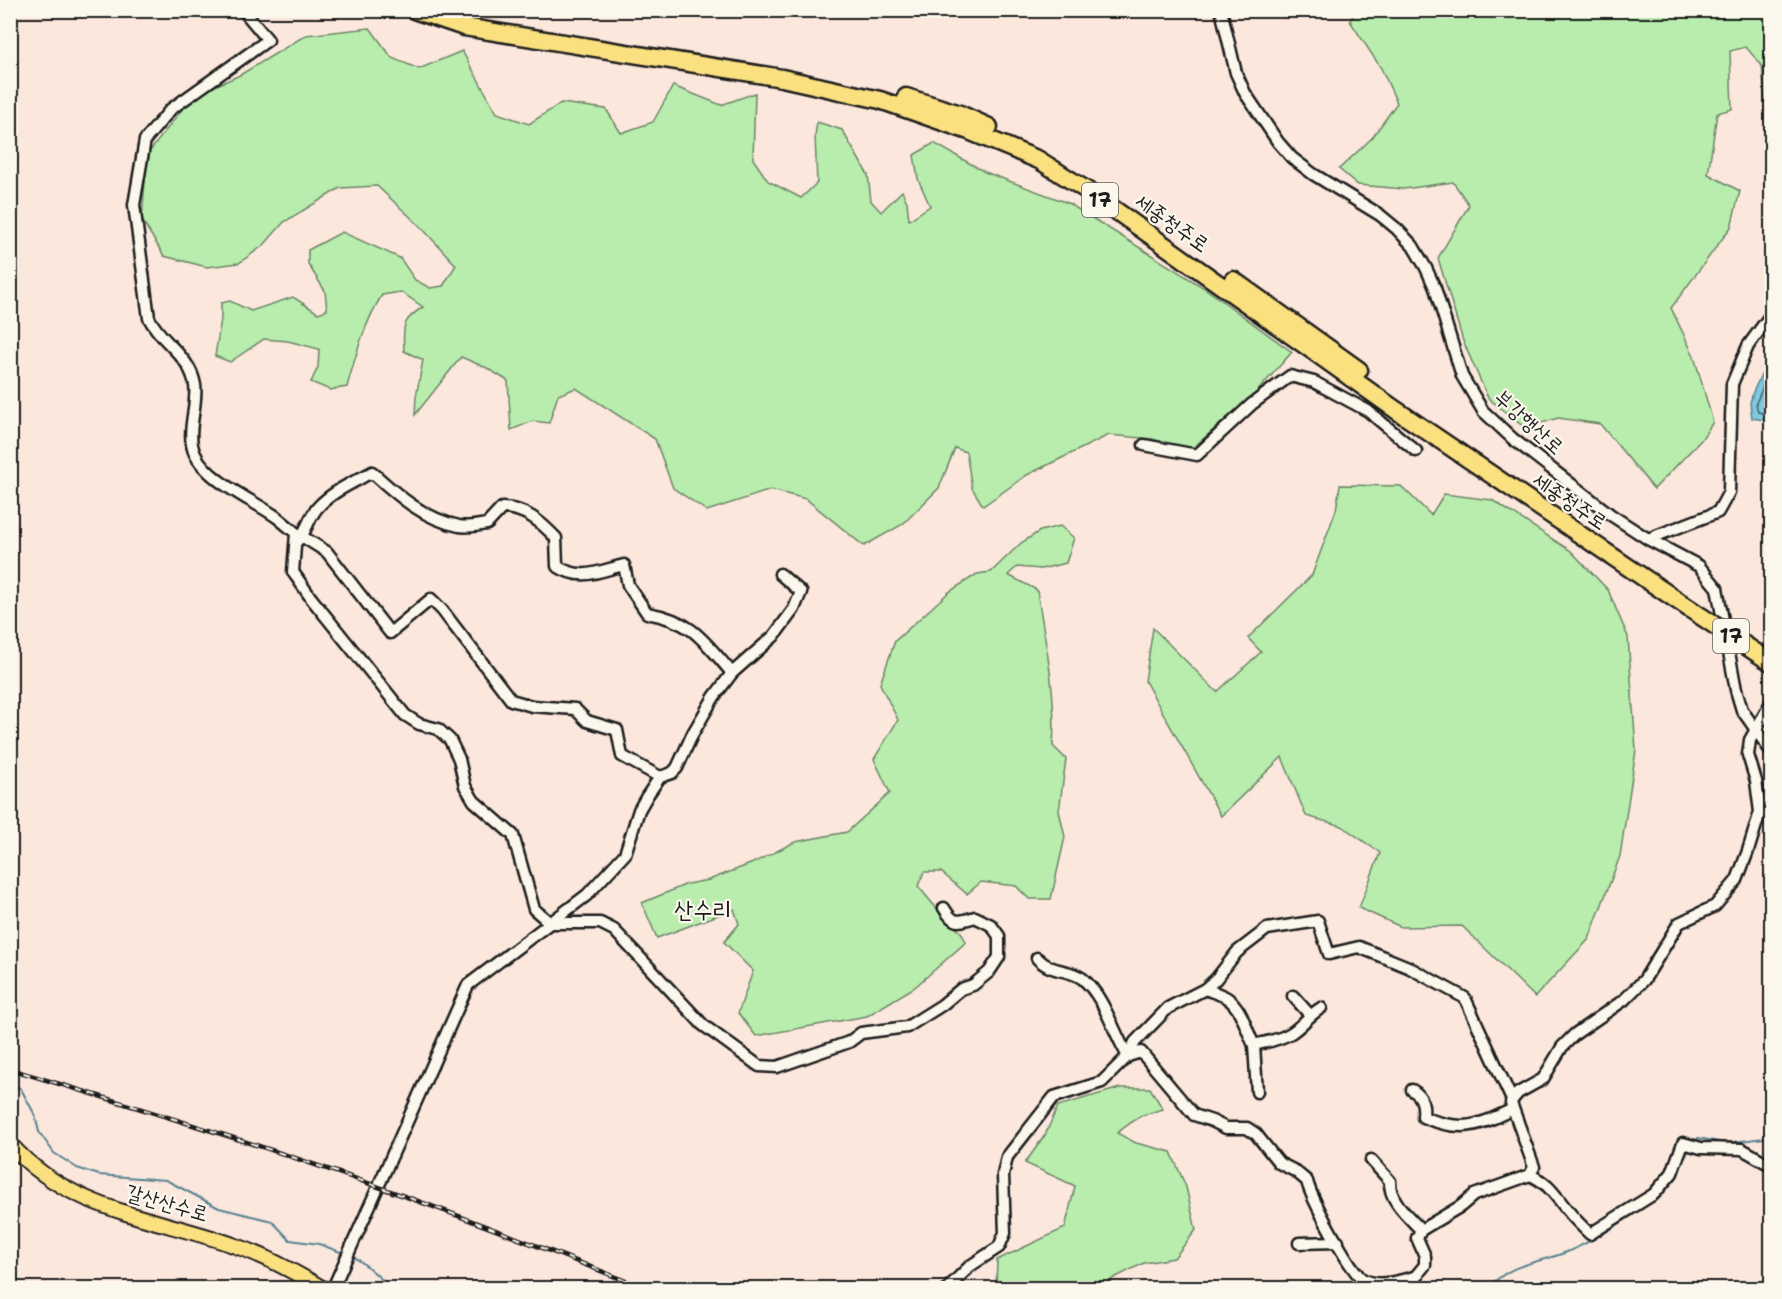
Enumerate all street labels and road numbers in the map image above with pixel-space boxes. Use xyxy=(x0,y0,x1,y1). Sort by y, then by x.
road number: 17 xyxy=(1082,183,1118,217)
street label: 세종청주로 xyxy=(1129,187,1215,259)
street label: 부강행산로 xyxy=(1488,383,1570,461)
street label: 세종청주로 xyxy=(1527,466,1613,536)
road number: 17 xyxy=(1713,619,1749,653)
street label: 갈산산수로 xyxy=(123,1178,211,1228)

